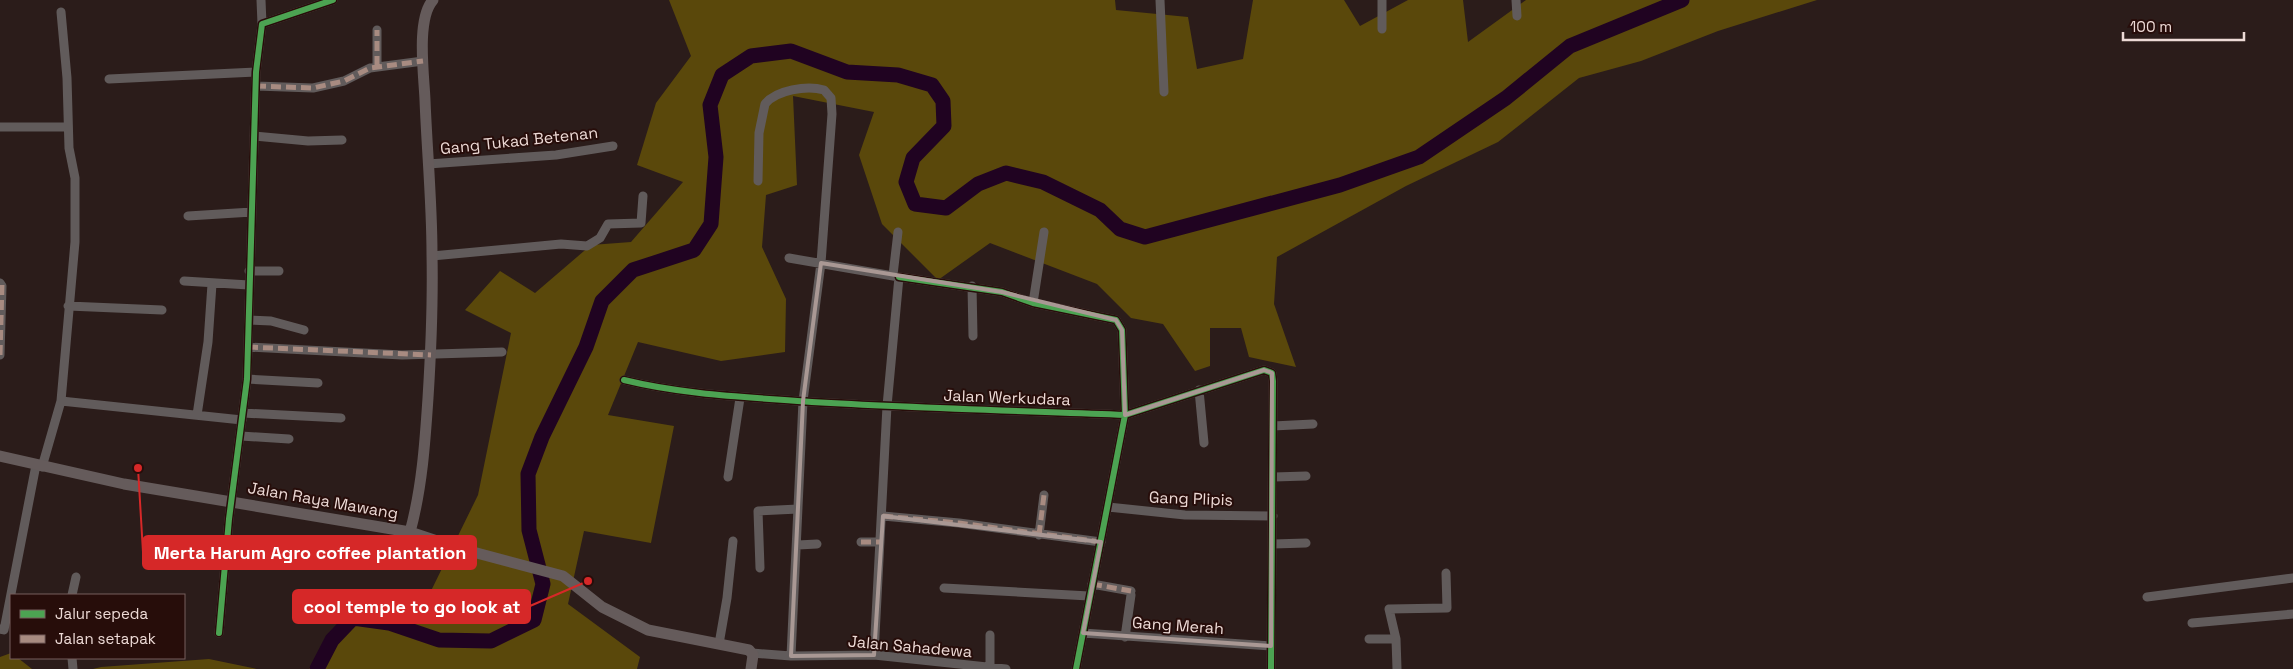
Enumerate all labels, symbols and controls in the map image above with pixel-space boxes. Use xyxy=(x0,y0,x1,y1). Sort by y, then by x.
scale bar xyxy=(2123,10,2244,42)
text: 100 m xyxy=(2130,17,2172,36)
street label: Gang Tukad Betenan xyxy=(439,122,599,159)
street label: Jalan Werkudara xyxy=(943,385,1071,410)
street label: Jalan Raya Mawang xyxy=(246,477,400,524)
street label: Gang Plipis xyxy=(1149,487,1233,510)
callout: Merta Harum Agro coffee plantation xyxy=(143,536,476,569)
text: Merta Harum Agro coffee plantation xyxy=(154,541,466,564)
callout: cool temple to go look at xyxy=(293,590,530,623)
legend xyxy=(10,594,185,659)
text: cool temple to go look at xyxy=(304,595,520,618)
text: Jalur sepeda xyxy=(55,604,149,623)
street label: Gang Merah xyxy=(1131,612,1225,639)
text: Jalan setapak xyxy=(55,629,156,648)
street label: Jalan Sahadewa xyxy=(847,631,973,662)

